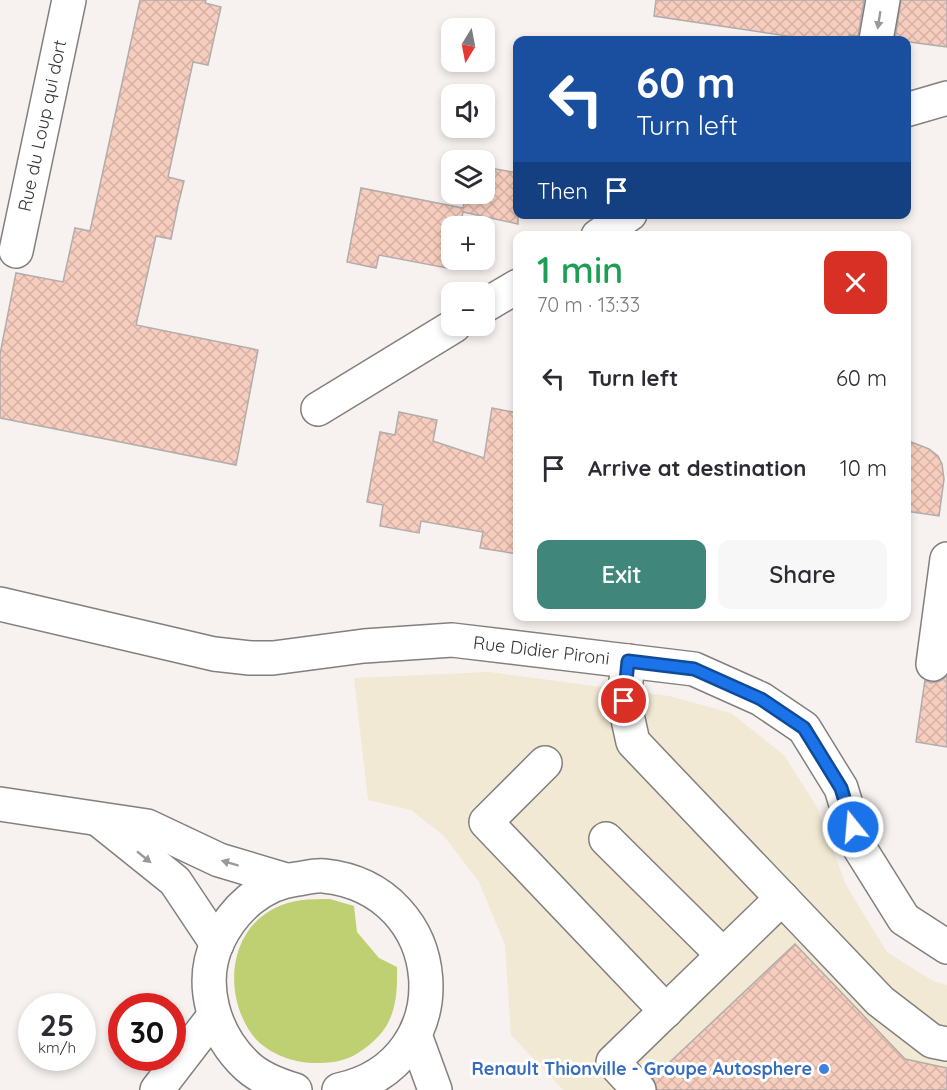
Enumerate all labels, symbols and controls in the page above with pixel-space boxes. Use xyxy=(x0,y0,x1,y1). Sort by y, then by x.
one-way arrow xyxy=(875,11,884,30)
north arrow xyxy=(441,18,495,72)
map controls xyxy=(441,18,495,336)
street label: Rue du Loup qui dort xyxy=(13,38,71,214)
text: 60 m xyxy=(636,56,736,109)
icon: left xyxy=(537,60,615,138)
button: sound xyxy=(441,84,495,138)
text: Turn left xyxy=(636,108,738,142)
button: layers xyxy=(441,150,495,204)
icon: arrive xyxy=(600,174,633,207)
text: Then xyxy=(537,177,588,205)
button: + xyxy=(441,216,495,270)
text: 1 min xyxy=(537,247,623,292)
button: close xyxy=(824,251,887,314)
button: − xyxy=(441,282,495,336)
text: 70 m · 13:33 xyxy=(537,292,640,317)
icon: left xyxy=(537,362,570,395)
text: Turn left xyxy=(588,364,678,392)
text: 60 m xyxy=(836,364,887,392)
icon: arrive xyxy=(537,452,570,485)
text: Arrive at destination xyxy=(588,454,806,482)
text: 10 m xyxy=(840,454,887,482)
button: Exit xyxy=(537,540,706,609)
button: Share xyxy=(718,540,887,609)
street label: Rue Didier Pironi xyxy=(472,631,611,670)
pin xyxy=(598,675,649,726)
icon: arrive xyxy=(607,684,640,717)
position arrow xyxy=(821,795,885,859)
one-way arrow xyxy=(137,850,152,862)
one-way arrow xyxy=(221,858,239,867)
speed limit sign: 30 xyxy=(108,993,186,1071)
text: 25 xyxy=(40,1006,74,1044)
text: km/h xyxy=(38,1038,76,1057)
place label: Renault Thionville - Groupe Autosphere xyxy=(472,1057,812,1080)
marker: Renault Thionville - Groupe Autosphere xyxy=(817,1062,831,1076)

